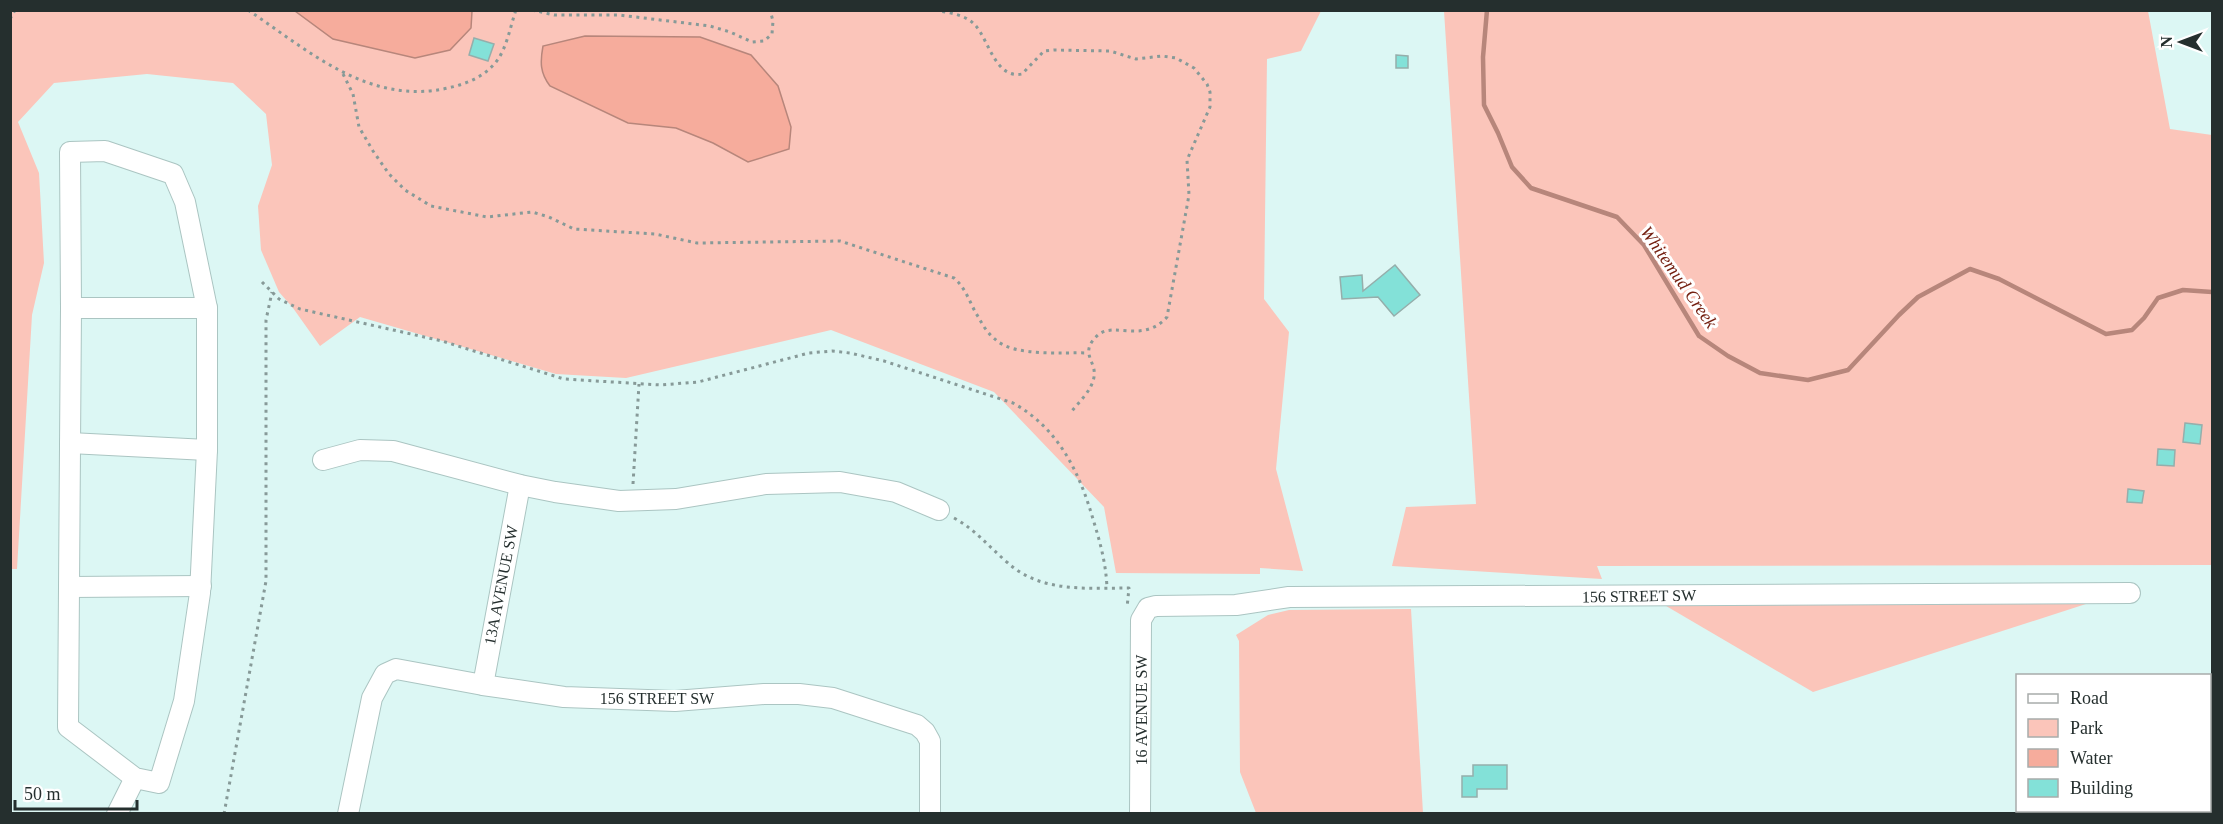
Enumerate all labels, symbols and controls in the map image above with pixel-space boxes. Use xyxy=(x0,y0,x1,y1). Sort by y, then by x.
north arrow xyxy=(2151,12,2211,72)
text: N xyxy=(2158,36,2175,48)
water label: Whitemud Creek xyxy=(1636,222,1722,333)
street label: 13A AVENUE SW xyxy=(481,523,521,646)
street label: 156 STREET SW xyxy=(1582,586,1697,605)
street label: 16 AVENUE SW xyxy=(1133,654,1150,765)
legend xyxy=(2016,674,2211,812)
text: Road xyxy=(2070,688,2108,708)
street label: 156 STREET SW xyxy=(600,690,715,707)
text: Park xyxy=(2070,718,2103,738)
text: Water xyxy=(2070,748,2113,768)
scale bar xyxy=(15,773,136,811)
text: Building xyxy=(2070,778,2133,798)
text: 50 m xyxy=(24,784,61,804)

